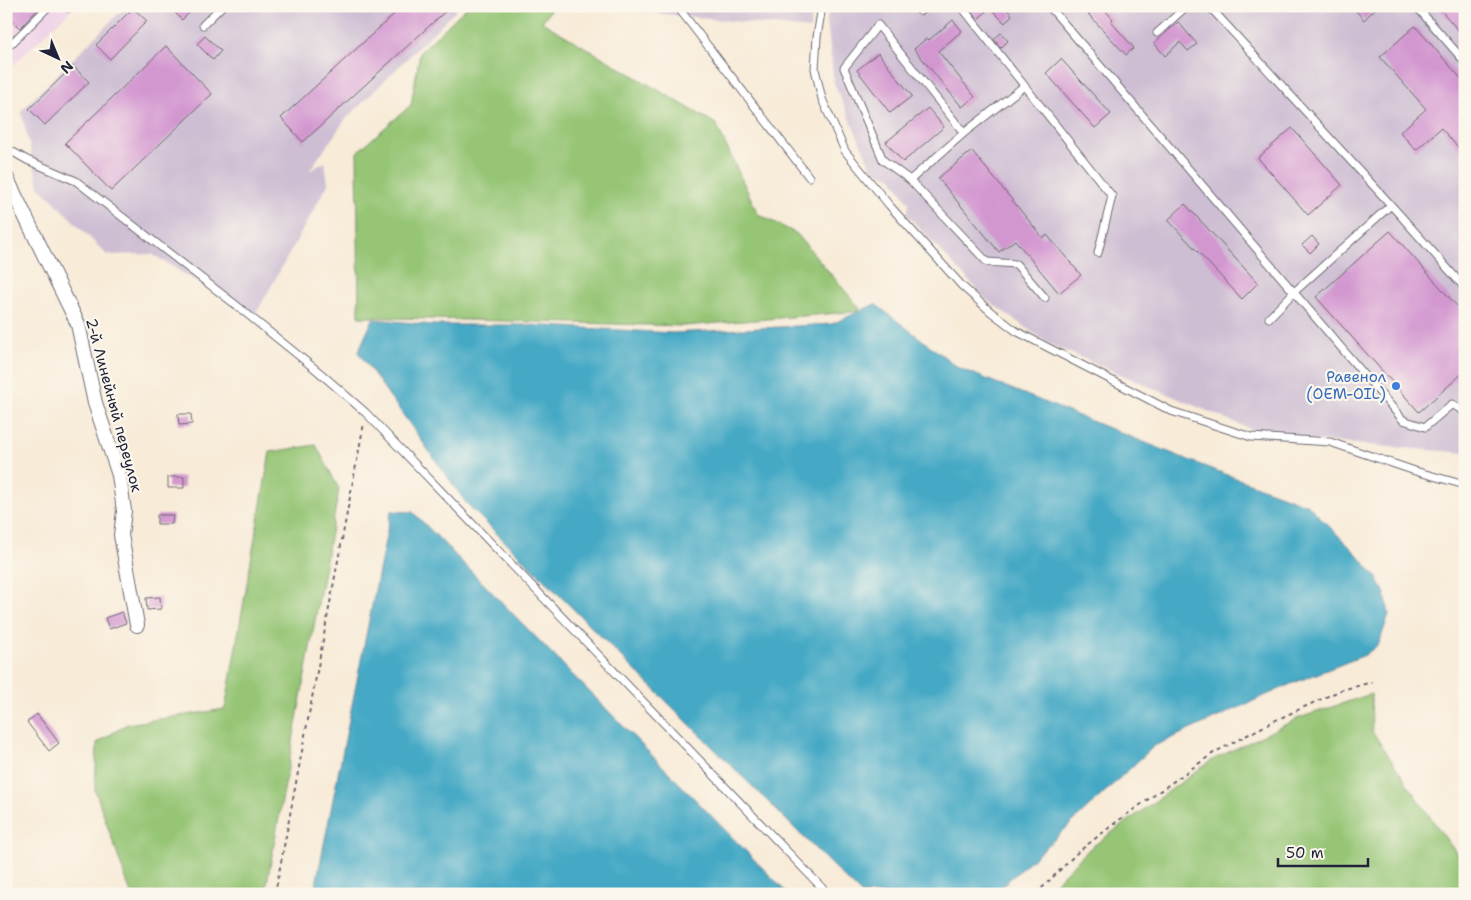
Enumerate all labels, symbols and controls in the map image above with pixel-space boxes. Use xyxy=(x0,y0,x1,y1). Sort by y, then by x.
north arrow xyxy=(32,32,82,82)
text: N xyxy=(57,57,77,78)
street label: 2-й Линейный переулок xyxy=(81,316,147,494)
place label: Равенол (OEM-OIL) xyxy=(1306,367,1387,404)
marker: Равенол (OEM-OIL) xyxy=(1390,380,1402,392)
scale bar xyxy=(1278,835,1368,867)
text: 50 m xyxy=(1286,843,1324,863)

